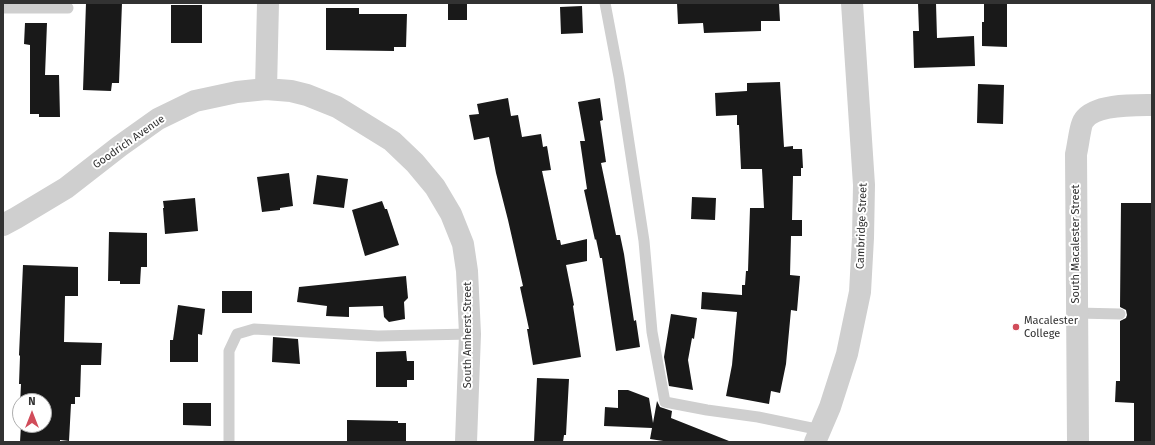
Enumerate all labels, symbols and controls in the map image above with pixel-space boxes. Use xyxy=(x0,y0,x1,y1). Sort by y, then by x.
street label: Goodrich Avenue xyxy=(90,112,168,172)
street label: Cambridge Street xyxy=(854,183,870,269)
street label: South Macalester Street xyxy=(1069,185,1083,303)
street label: South Amherst Street xyxy=(461,282,475,388)
place label: Macalester College xyxy=(1024,314,1078,340)
marker: Macalester College xyxy=(1011,322,1021,332)
north arrow xyxy=(12,393,52,433)
text: N xyxy=(28,395,36,408)

